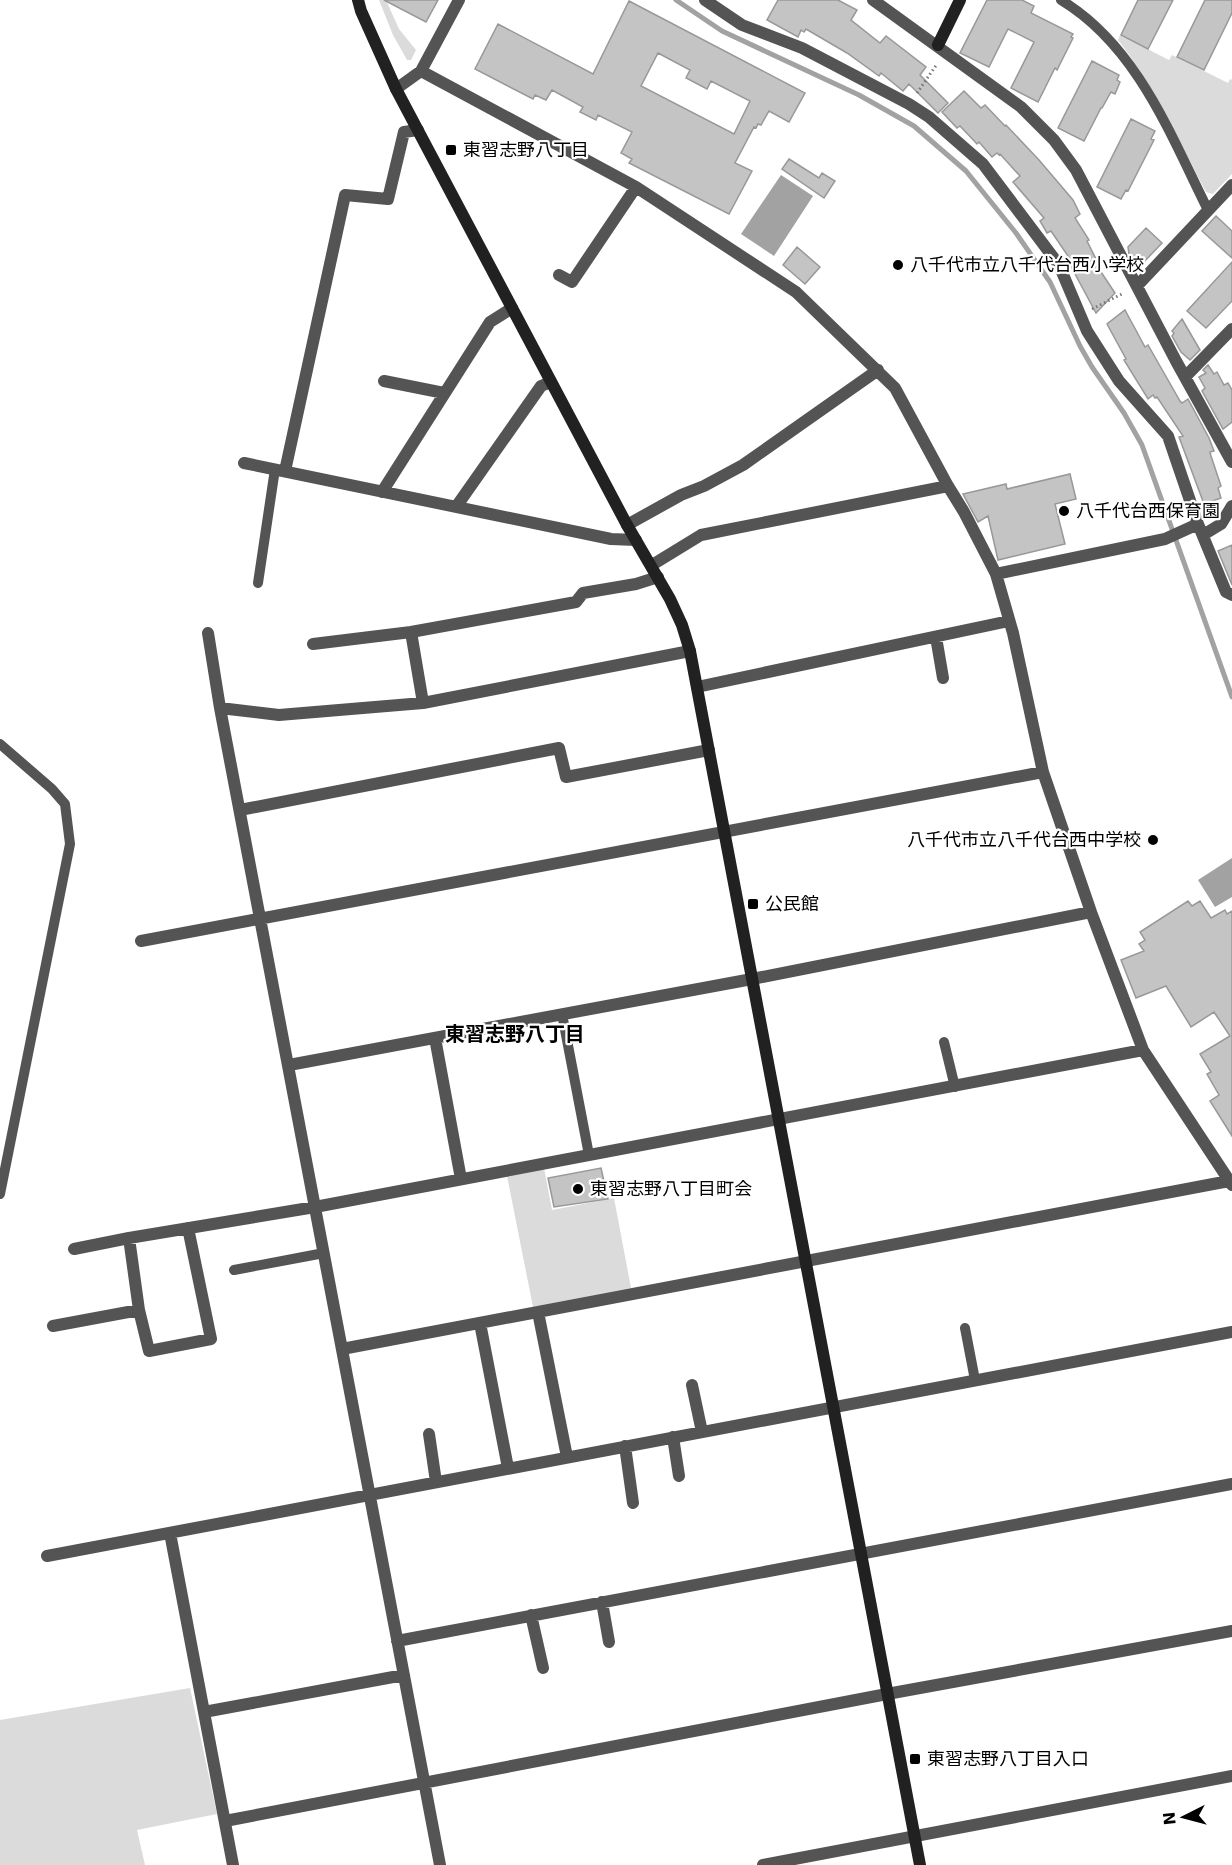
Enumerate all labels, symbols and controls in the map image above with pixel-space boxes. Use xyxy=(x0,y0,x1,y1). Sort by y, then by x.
place label: 東習志野八丁目 xyxy=(463,139,589,160)
marker: 東習志野八丁目 xyxy=(444,143,458,157)
place label: 八千代市立八千代台西小学校 xyxy=(910,254,1144,275)
marker: 八千代市立八千代台西小学校 xyxy=(891,258,905,272)
place label: 八千代台西保育園 xyxy=(1076,500,1220,521)
marker: 八千代台西保育園 xyxy=(1057,504,1071,518)
place label: 八千代市立八千代台西中学校 xyxy=(907,829,1141,850)
marker: 八千代市立八千代台西中学校 xyxy=(1146,833,1160,847)
place label: 公民館 xyxy=(765,893,819,914)
marker: 公民館 xyxy=(746,897,760,911)
district label: 東習志野八丁目 xyxy=(445,1022,585,1046)
place label: 東習志野八丁目町会 xyxy=(590,1178,752,1199)
marker: 東習志野八丁目町会 xyxy=(571,1182,585,1196)
place label: 東習志野八丁目入口 xyxy=(927,1748,1089,1769)
marker: 東習志野八丁目入口 xyxy=(908,1752,922,1766)
north arrow xyxy=(1154,1787,1214,1847)
text: N xyxy=(1159,1811,1180,1826)

